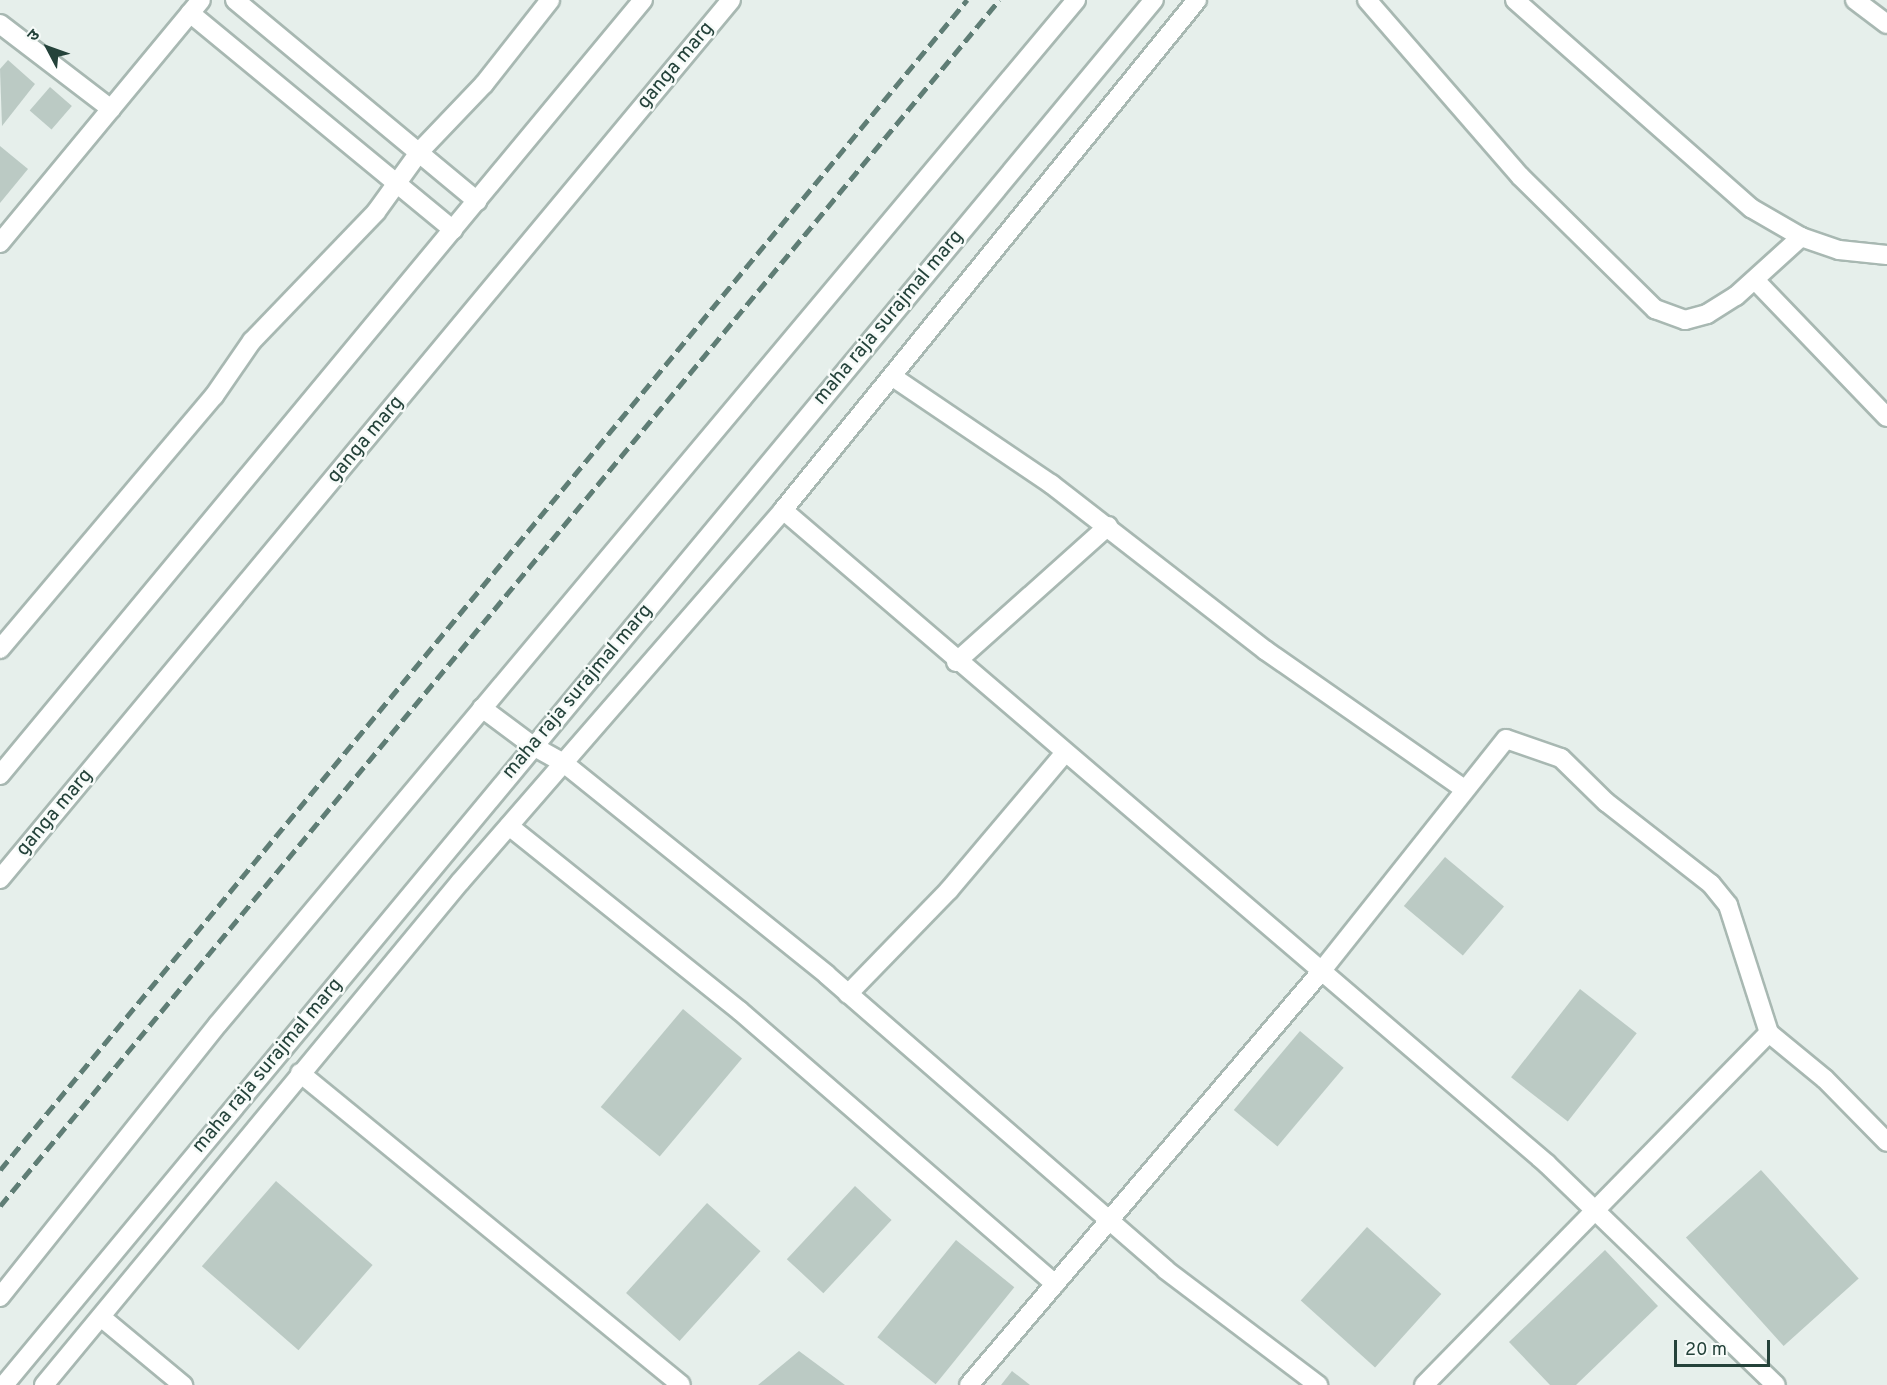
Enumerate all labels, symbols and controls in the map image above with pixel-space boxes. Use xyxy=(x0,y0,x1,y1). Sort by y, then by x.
street label: ganga marg xyxy=(633,17,719,115)
north arrow xyxy=(18,18,78,78)
text: उ xyxy=(24,26,45,46)
street label: maha raja surajmal marg xyxy=(809,226,969,410)
street label: ganga marg xyxy=(323,391,409,489)
street label: maha raja surajmal marg xyxy=(498,600,658,784)
street label: ganga marg xyxy=(12,764,98,862)
street label: maha raja surajmal marg xyxy=(188,974,348,1158)
scale bar xyxy=(1677,1328,1773,1366)
text: 20 m xyxy=(1685,1339,1727,1362)

